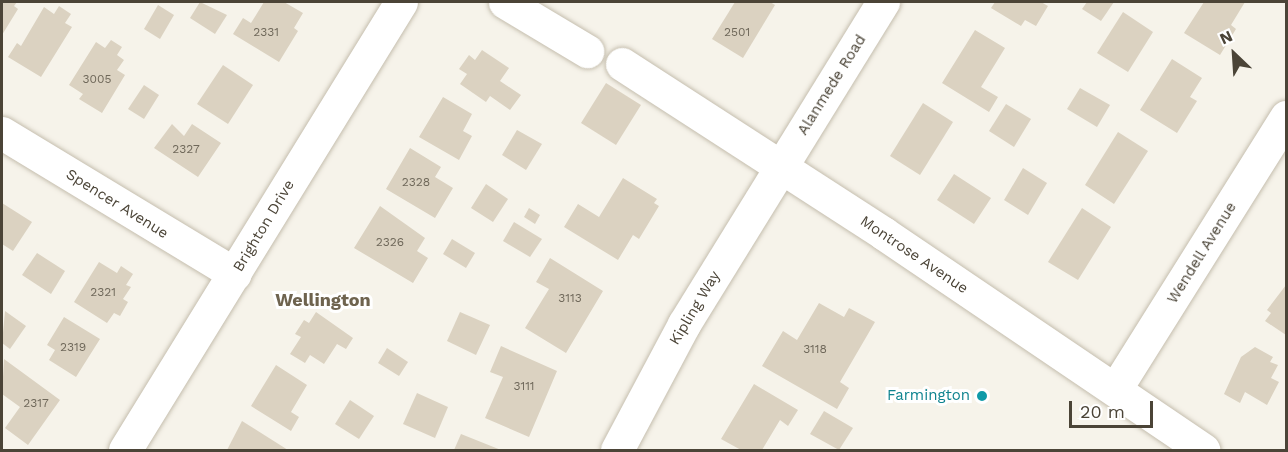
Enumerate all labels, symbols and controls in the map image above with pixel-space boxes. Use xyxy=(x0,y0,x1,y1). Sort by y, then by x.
north arrow xyxy=(1204,24,1264,84)
house number: 2331 xyxy=(253,26,279,40)
house number: 2501 xyxy=(724,26,750,40)
text: N xyxy=(1217,26,1236,48)
street label: Alanmede Road xyxy=(794,31,870,139)
house number: 3005 xyxy=(83,73,111,87)
house number: 2327 xyxy=(172,143,200,157)
street label: Spencer Avenue xyxy=(62,165,172,243)
house number: 2328 xyxy=(402,176,430,190)
street label: Brighton Drive xyxy=(229,177,299,275)
street label: Wendell Avenue xyxy=(1163,199,1241,307)
street label: Montrose Avenue xyxy=(856,212,972,298)
house number: 2326 xyxy=(376,236,404,250)
street label: Kipling Way xyxy=(666,267,724,349)
house number: 2321 xyxy=(90,286,116,300)
district label: Wellington xyxy=(275,289,371,311)
house number: 3113 xyxy=(558,292,582,306)
house number: 2319 xyxy=(60,341,86,355)
house number: 3118 xyxy=(803,343,827,357)
house number: 3111 xyxy=(513,380,535,394)
place label: Farmington xyxy=(887,387,970,405)
marker: Farmington xyxy=(975,389,989,403)
scale bar xyxy=(1072,389,1156,427)
house number: 2317 xyxy=(23,397,49,411)
text: 20 m xyxy=(1080,401,1125,422)

